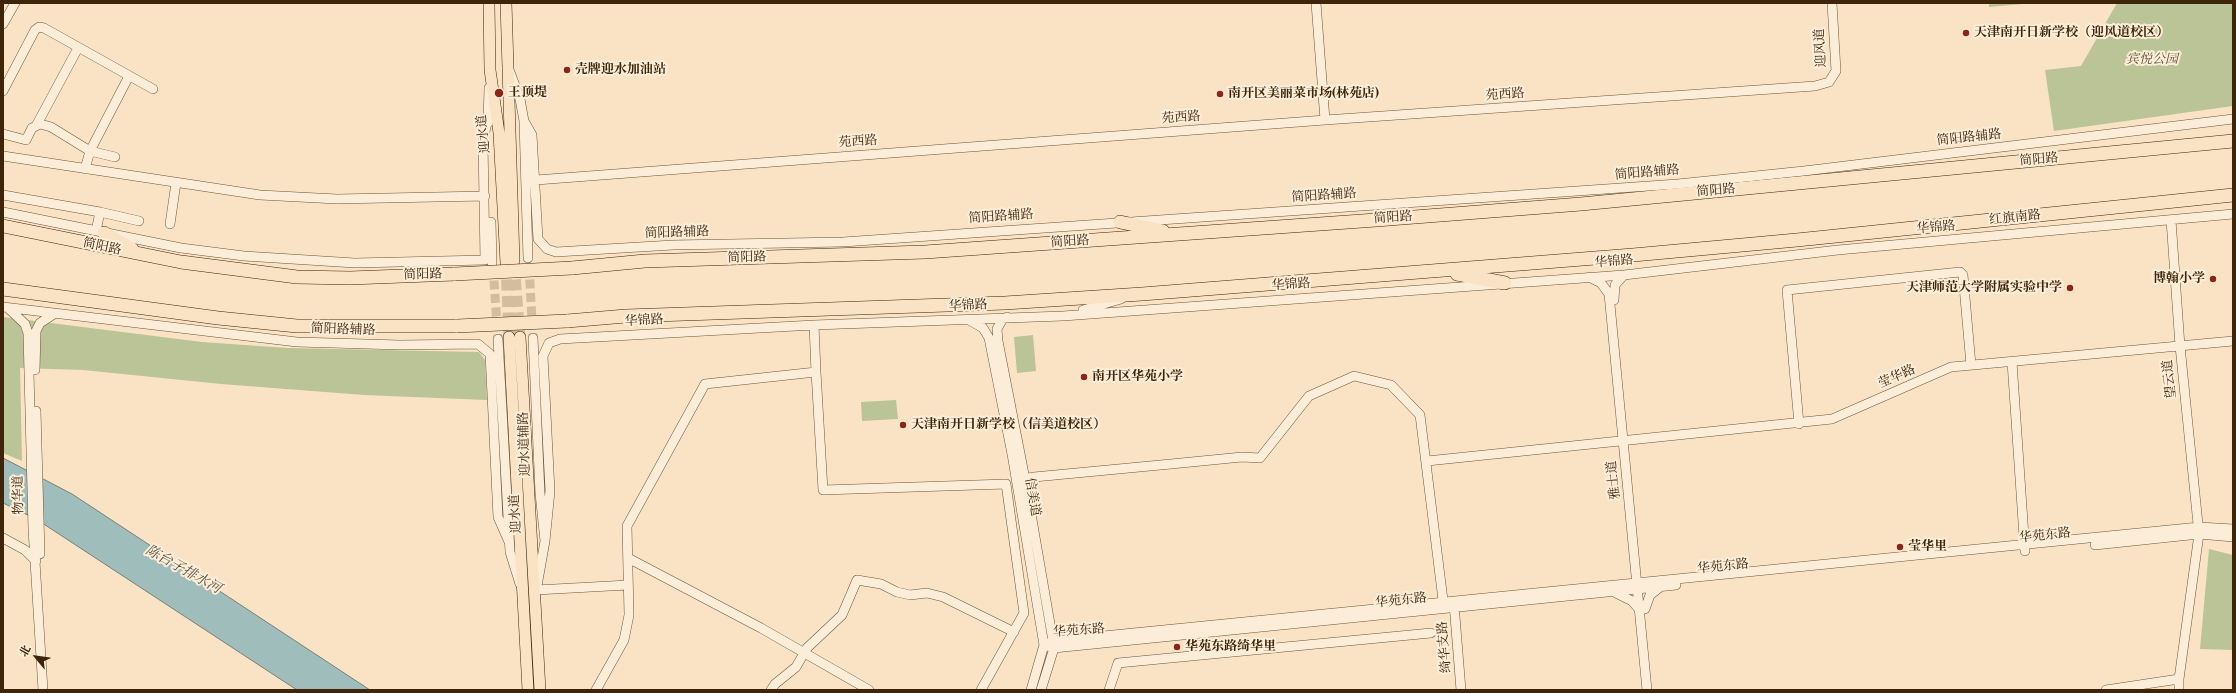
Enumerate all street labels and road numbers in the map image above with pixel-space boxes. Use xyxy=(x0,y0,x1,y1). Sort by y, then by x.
street label: 迎风道 xyxy=(1812,28,1830,68)
street label: 苑西路 xyxy=(1485,86,1525,104)
street label: 苑西路 xyxy=(1161,109,1201,127)
street label: 迎水道 xyxy=(474,114,494,154)
street label: 简阳路辅路 xyxy=(1936,127,2002,149)
street label: 苑西路 xyxy=(838,133,878,151)
street label: 简阳路 xyxy=(2019,151,2059,169)
street label: 简阳路辅路 xyxy=(1614,162,1680,184)
street label: 简阳路 xyxy=(1696,182,1736,200)
street label: 简阳路辅路 xyxy=(1291,186,1357,206)
street label: 简阳路辅路 xyxy=(968,207,1034,227)
street label: 红旗南路 xyxy=(1988,208,2042,228)
street label: 简阳路 xyxy=(1373,209,1413,227)
street label: 华锦路 xyxy=(1916,219,1956,237)
street label: 简阳路辅路 xyxy=(644,224,710,242)
street label: 简阳路 xyxy=(1050,233,1090,251)
street label: 简阳路 xyxy=(81,235,123,259)
street label: 简阳路 xyxy=(727,250,767,266)
street label: 华锦路 xyxy=(1594,253,1634,271)
street label: 简阳路 xyxy=(403,267,443,283)
street label: 华锦路 xyxy=(1271,276,1311,294)
street label: 华锦路 xyxy=(948,297,988,315)
street label: 华锦路 xyxy=(624,312,664,330)
street label: 简阳路辅路 xyxy=(310,321,376,339)
street label: 望云道 xyxy=(2160,359,2180,399)
street label: 莹华路 xyxy=(1876,362,1918,392)
street label: 迎水道辅路 xyxy=(516,411,534,477)
street label: 雅士道 xyxy=(1604,460,1624,500)
street label: 物华道 xyxy=(11,475,27,515)
street label: 信美道 xyxy=(1021,476,1043,518)
street label: 迎水道 xyxy=(507,494,525,534)
street label: 华苑东路 xyxy=(2018,526,2072,546)
street label: 华苑东路 xyxy=(1696,557,1750,577)
street label: 华苑东路 xyxy=(1374,591,1428,611)
street label: 绮华支路 xyxy=(1435,620,1455,674)
street label: 华苑东路 xyxy=(1053,621,1105,641)

